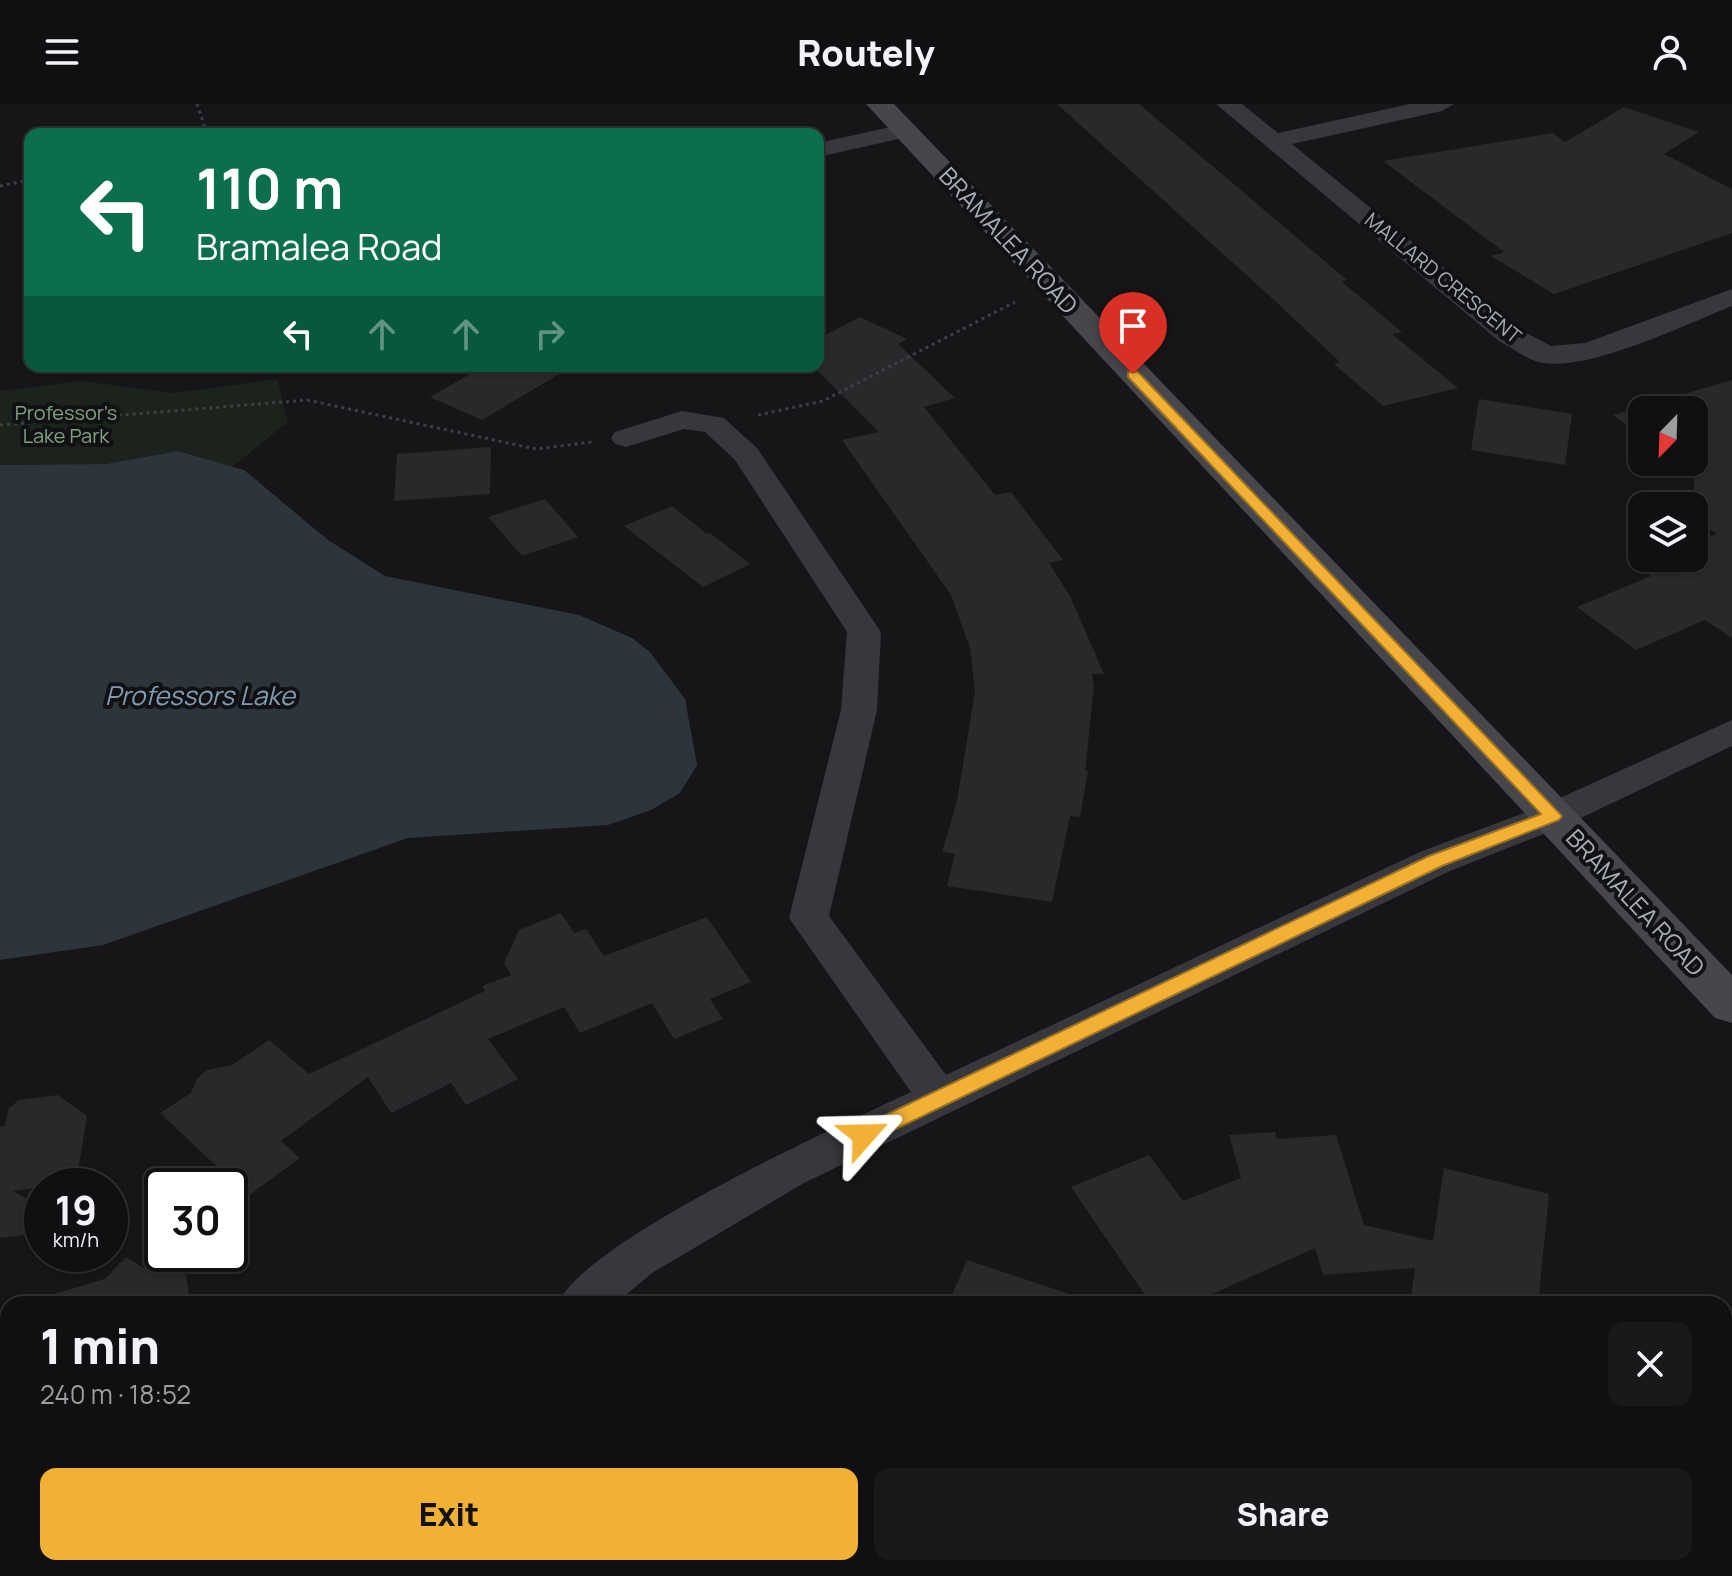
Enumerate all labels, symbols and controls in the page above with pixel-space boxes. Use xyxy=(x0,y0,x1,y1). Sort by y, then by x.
text: Routely xyxy=(797,28,935,77)
icon: menu xyxy=(40,30,84,74)
icon: person xyxy=(1648,30,1692,74)
text: 110 m xyxy=(196,149,343,226)
street label: BRAMALEA ROAD xyxy=(932,159,1086,321)
icon: left xyxy=(64,160,168,264)
street label: MALLARD CRESCENT xyxy=(1359,206,1527,349)
text: Bramalea Road xyxy=(196,222,442,271)
pin xyxy=(1099,292,1167,374)
icon: arrive xyxy=(1111,304,1155,348)
icon: left xyxy=(276,312,320,356)
icon: ahead xyxy=(360,312,404,356)
icon: ahead xyxy=(444,312,488,356)
icon: right xyxy=(528,312,572,356)
north arrow xyxy=(1628,396,1708,476)
map controls xyxy=(1628,396,1708,572)
park label: Professor's Lake Park xyxy=(15,399,117,449)
button: layers xyxy=(1628,492,1708,572)
water label: Professors Lake xyxy=(105,677,297,713)
street label: BRAMALEA ROAD xyxy=(1559,821,1713,983)
position arrow xyxy=(822,1093,906,1177)
speed limit sign: 30 xyxy=(144,1168,248,1272)
text: 19 xyxy=(55,1182,97,1237)
text: km/h xyxy=(53,1226,99,1253)
text: 1 min xyxy=(40,1313,160,1378)
button: close xyxy=(1608,1322,1692,1406)
text: 240 m · 18:52 xyxy=(40,1376,191,1412)
button: Exit xyxy=(40,1468,858,1560)
button: Share xyxy=(874,1468,1692,1560)

